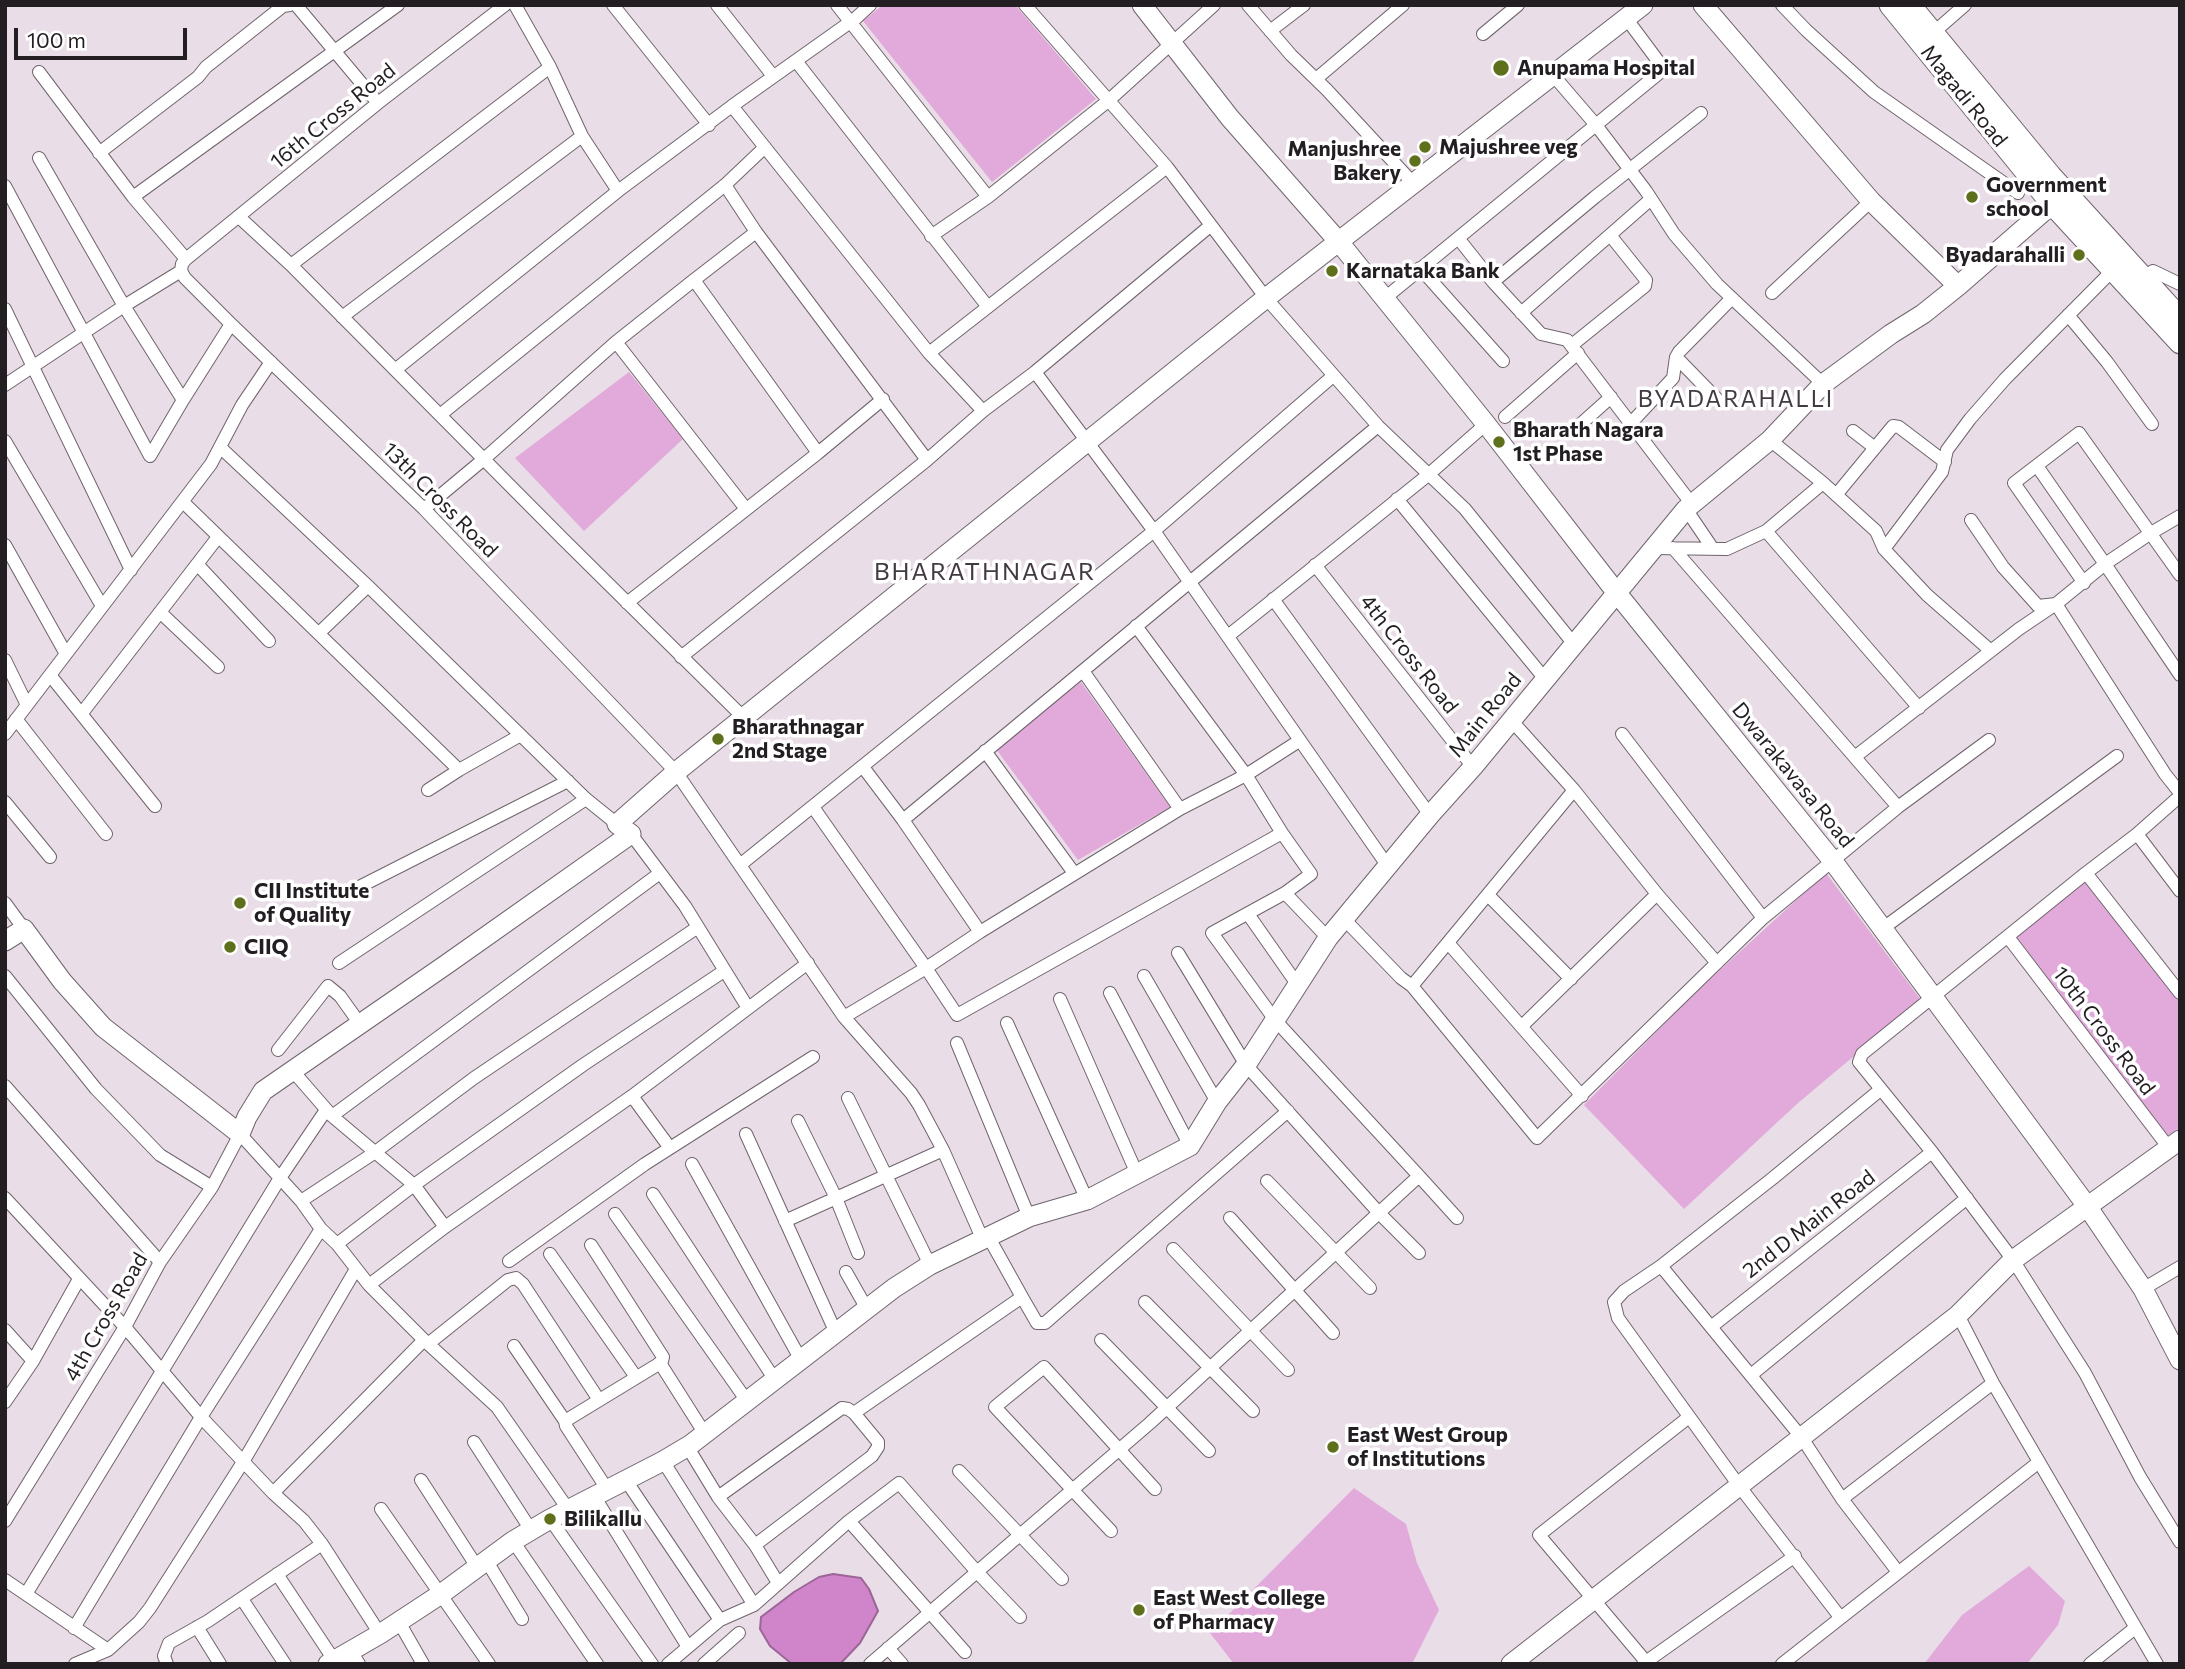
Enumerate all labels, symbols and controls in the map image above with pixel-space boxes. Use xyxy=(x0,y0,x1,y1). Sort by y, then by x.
scale bar xyxy=(18,14,191,58)
text: 100 m xyxy=(27,27,86,52)
street label: Magadi Road xyxy=(1915,40,2013,152)
place label: Anupama Hospital xyxy=(1517,55,1695,81)
street label: 16th Cross Road xyxy=(266,58,400,174)
marker: Anupama Hospital xyxy=(1491,58,1511,78)
place label: Majushree veg xyxy=(1439,134,1578,160)
place label: Manjushree Bakery xyxy=(1288,136,1401,186)
marker: Majushree veg xyxy=(1417,139,1433,155)
marker: Manjushree Bakery xyxy=(1407,153,1423,169)
place label: Government school xyxy=(1986,172,2107,222)
marker: Government school xyxy=(1964,189,1980,205)
place label: Byadarahalli xyxy=(1946,242,2065,268)
marker: Byadarahalli xyxy=(2071,247,2087,263)
place label: Karnataka Bank xyxy=(1346,258,1500,284)
marker: Karnataka Bank xyxy=(1324,263,1340,279)
district label: BYADARAHALLI xyxy=(1639,385,1833,413)
place label: Bharath Nagara 1st Phase xyxy=(1513,417,1664,467)
marker: Bharath Nagara 1st Phase xyxy=(1491,434,1507,450)
street label: 13th Cross Road xyxy=(377,437,503,563)
district label: BHARATHNAGAR xyxy=(875,558,1095,586)
street label: 4th Cross Road xyxy=(1355,589,1463,719)
street label: Main Road xyxy=(1443,668,1527,762)
street label: Dwarakavasa Road xyxy=(1727,697,1859,853)
place label: Bharathnagar 2nd Stage xyxy=(732,714,864,764)
marker: Bharathnagar 2nd Stage xyxy=(710,731,726,747)
place label: CII Institute of Quality xyxy=(254,878,369,928)
marker: CII Institute of Quality xyxy=(232,895,248,911)
place label: CIIQ xyxy=(244,934,289,960)
marker: CIIQ xyxy=(222,939,238,955)
street label: 10th Cross Road xyxy=(2048,962,2160,1100)
street label: 2nd D Main Road xyxy=(1738,1165,1880,1283)
street label: 4th Cross Road xyxy=(59,1248,153,1386)
place label: East West Group of Institutions xyxy=(1347,1422,1508,1472)
marker: East West Group of Institutions xyxy=(1325,1439,1341,1455)
place label: Bilikallu xyxy=(564,1506,642,1532)
marker: Bilikallu xyxy=(542,1511,558,1527)
place label: East West College of Pharmacy xyxy=(1153,1585,1325,1635)
marker: East West College of Pharmacy xyxy=(1131,1602,1147,1618)

